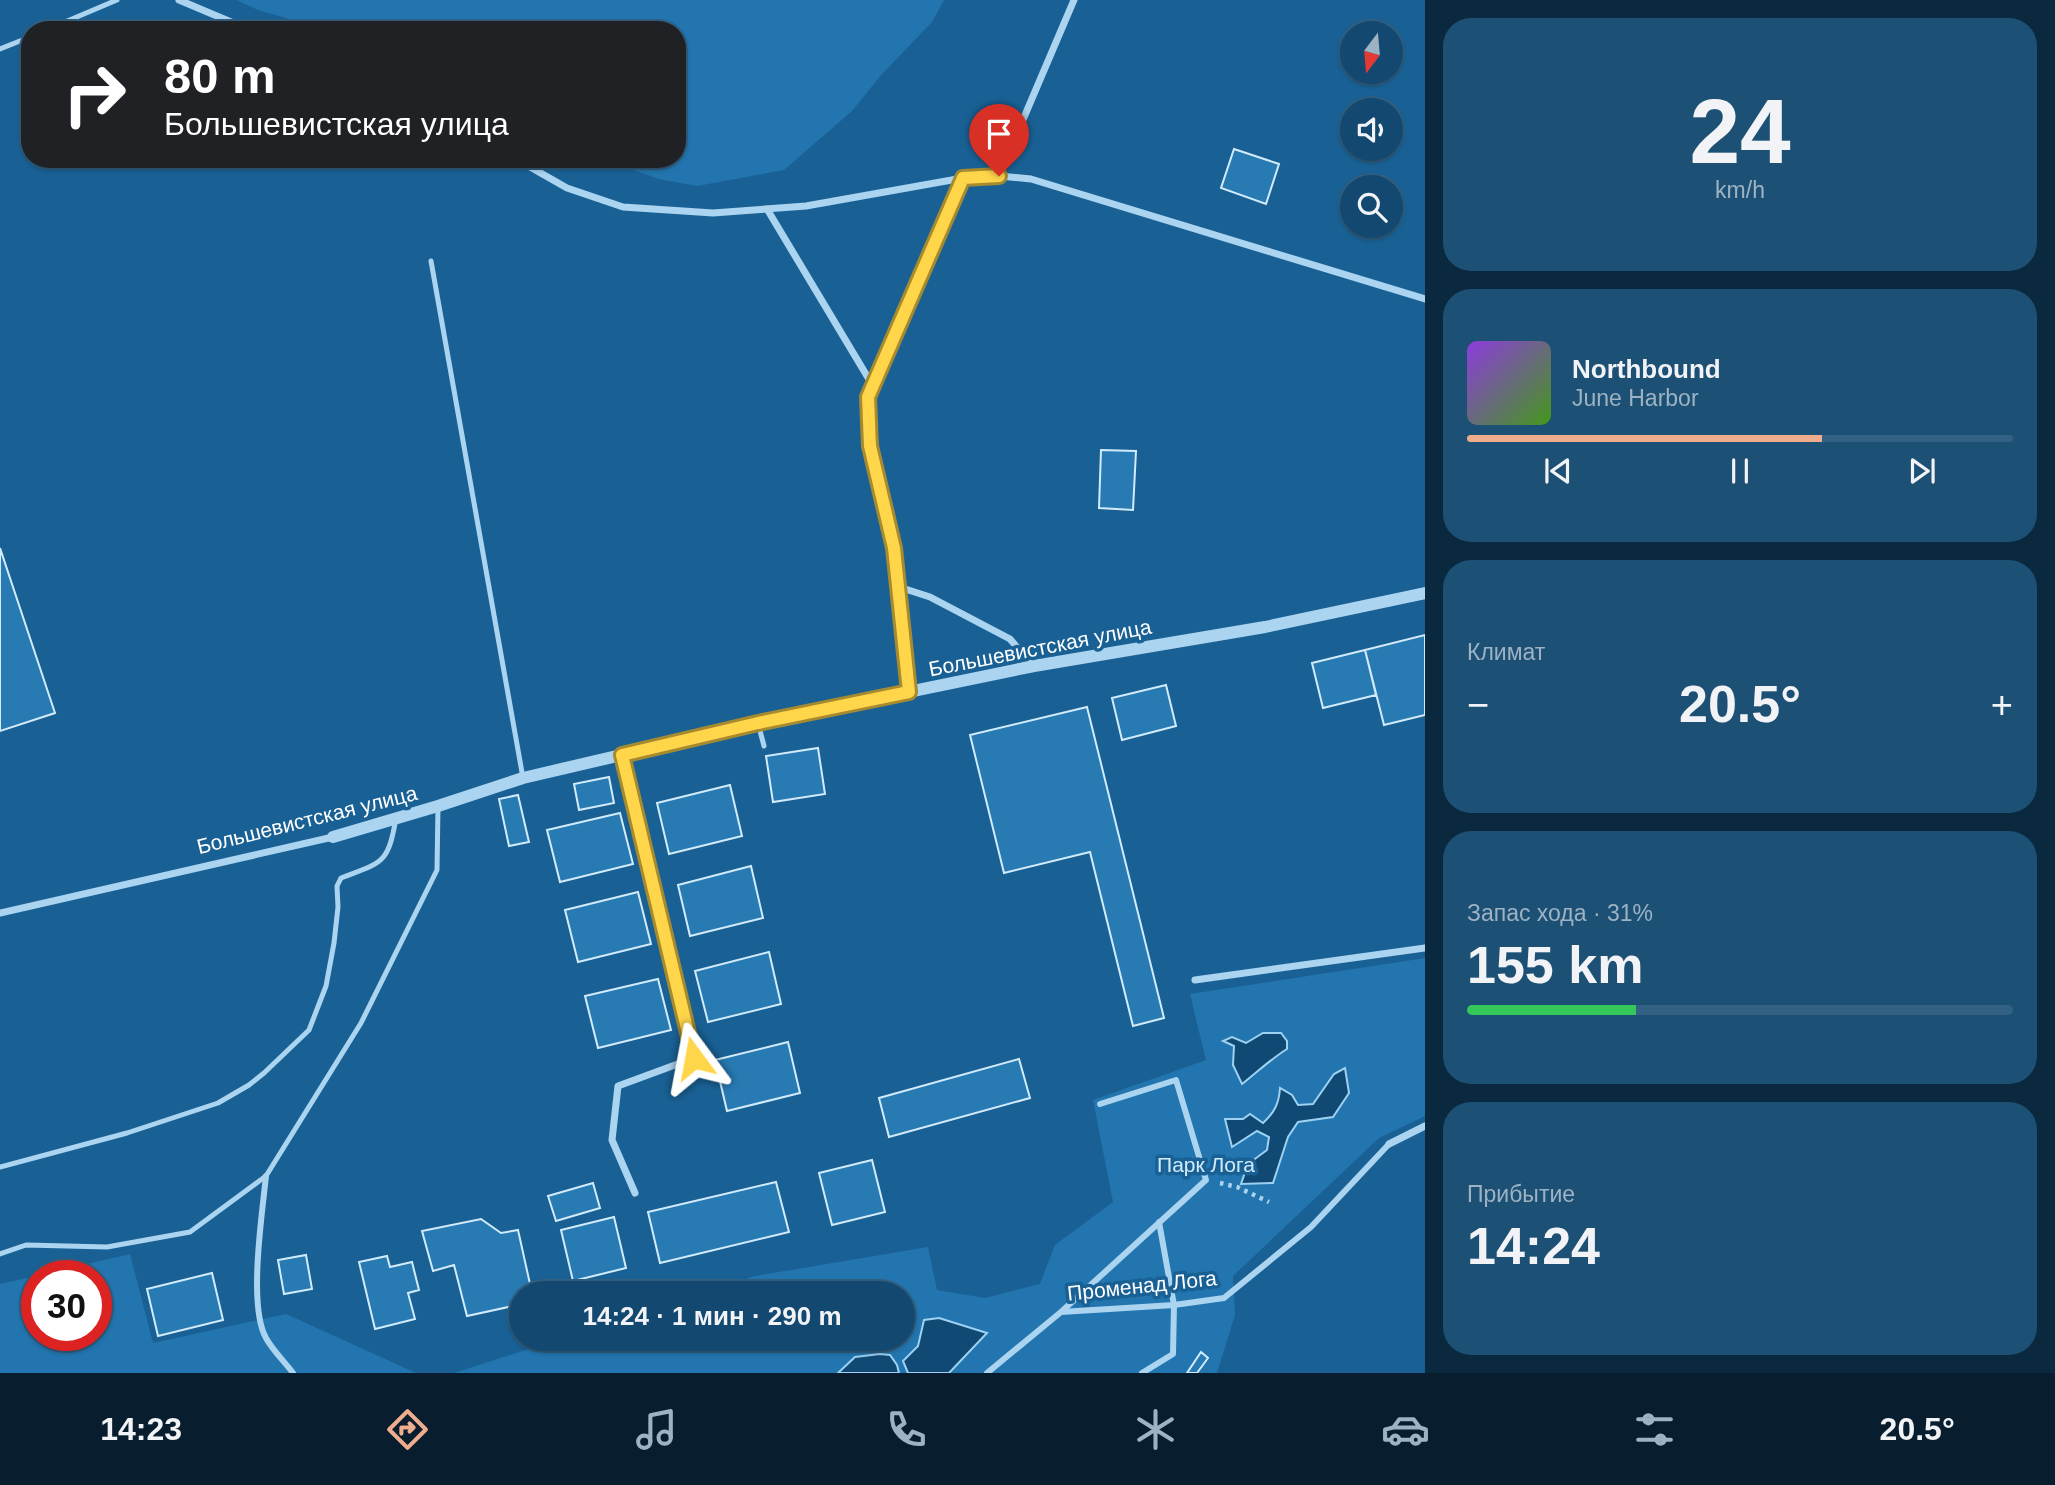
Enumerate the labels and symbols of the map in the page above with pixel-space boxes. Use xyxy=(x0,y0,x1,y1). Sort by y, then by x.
north arrow xyxy=(1340,21,1404,84)
pin xyxy=(969,104,1029,176)
street label: Большевистская улица xyxy=(927,615,1153,680)
street label: Большевистская улица xyxy=(194,781,420,858)
position arrow xyxy=(657,1021,731,1095)
park label: Парк Лога xyxy=(1157,1153,1255,1176)
speed limit sign: 30 xyxy=(21,1260,112,1351)
street label: Променад Лога xyxy=(1066,1266,1218,1305)

